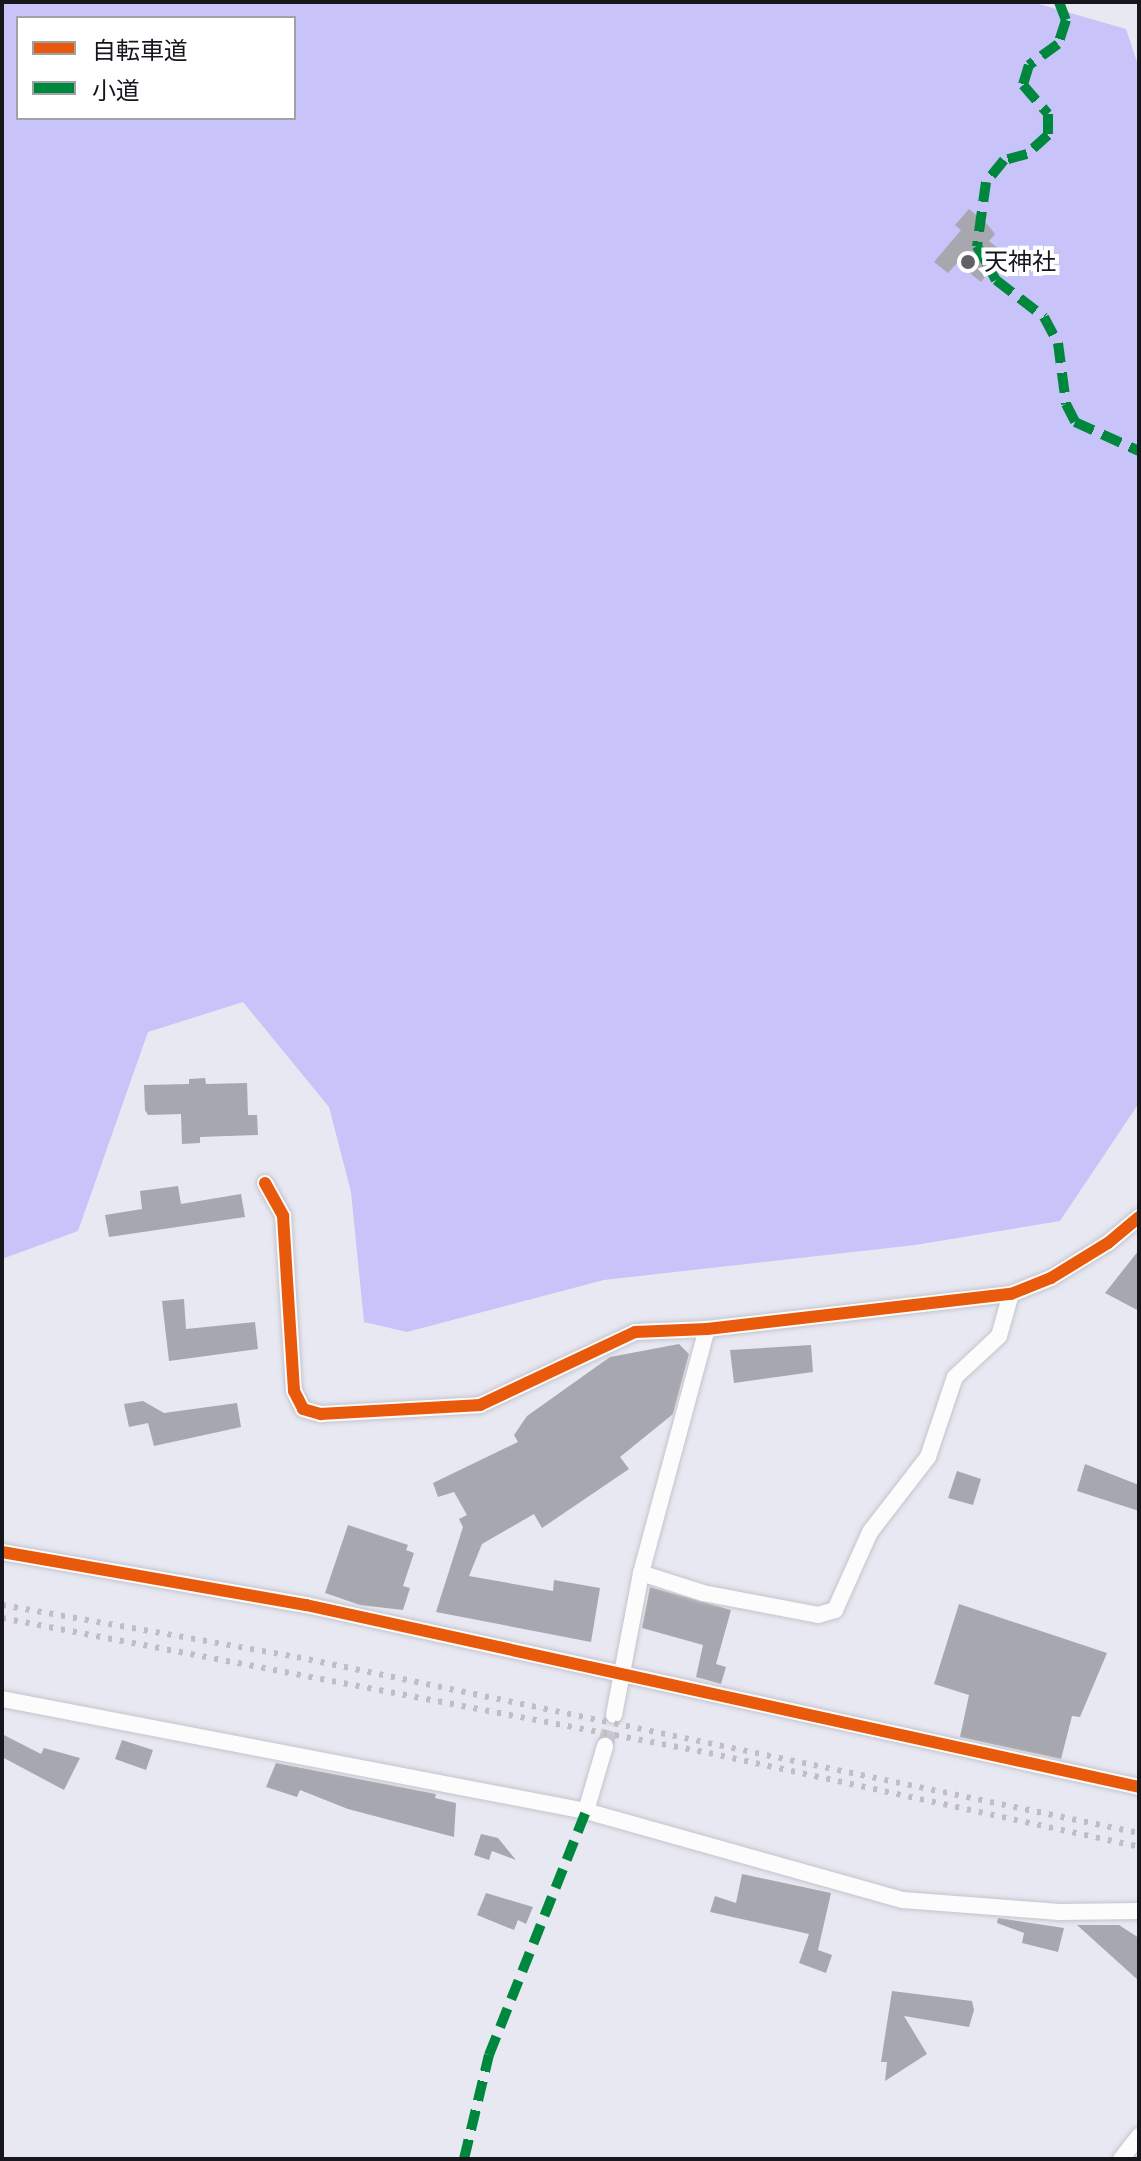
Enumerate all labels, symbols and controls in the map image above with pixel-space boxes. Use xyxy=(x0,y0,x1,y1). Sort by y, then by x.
legend xyxy=(16,16,296,120)
text: 自転車道 xyxy=(92,36,188,64)
text: 小道 xyxy=(92,76,140,104)
place label: 天神社 xyxy=(984,248,1056,276)
marker: 天神社 xyxy=(959,253,977,271)

